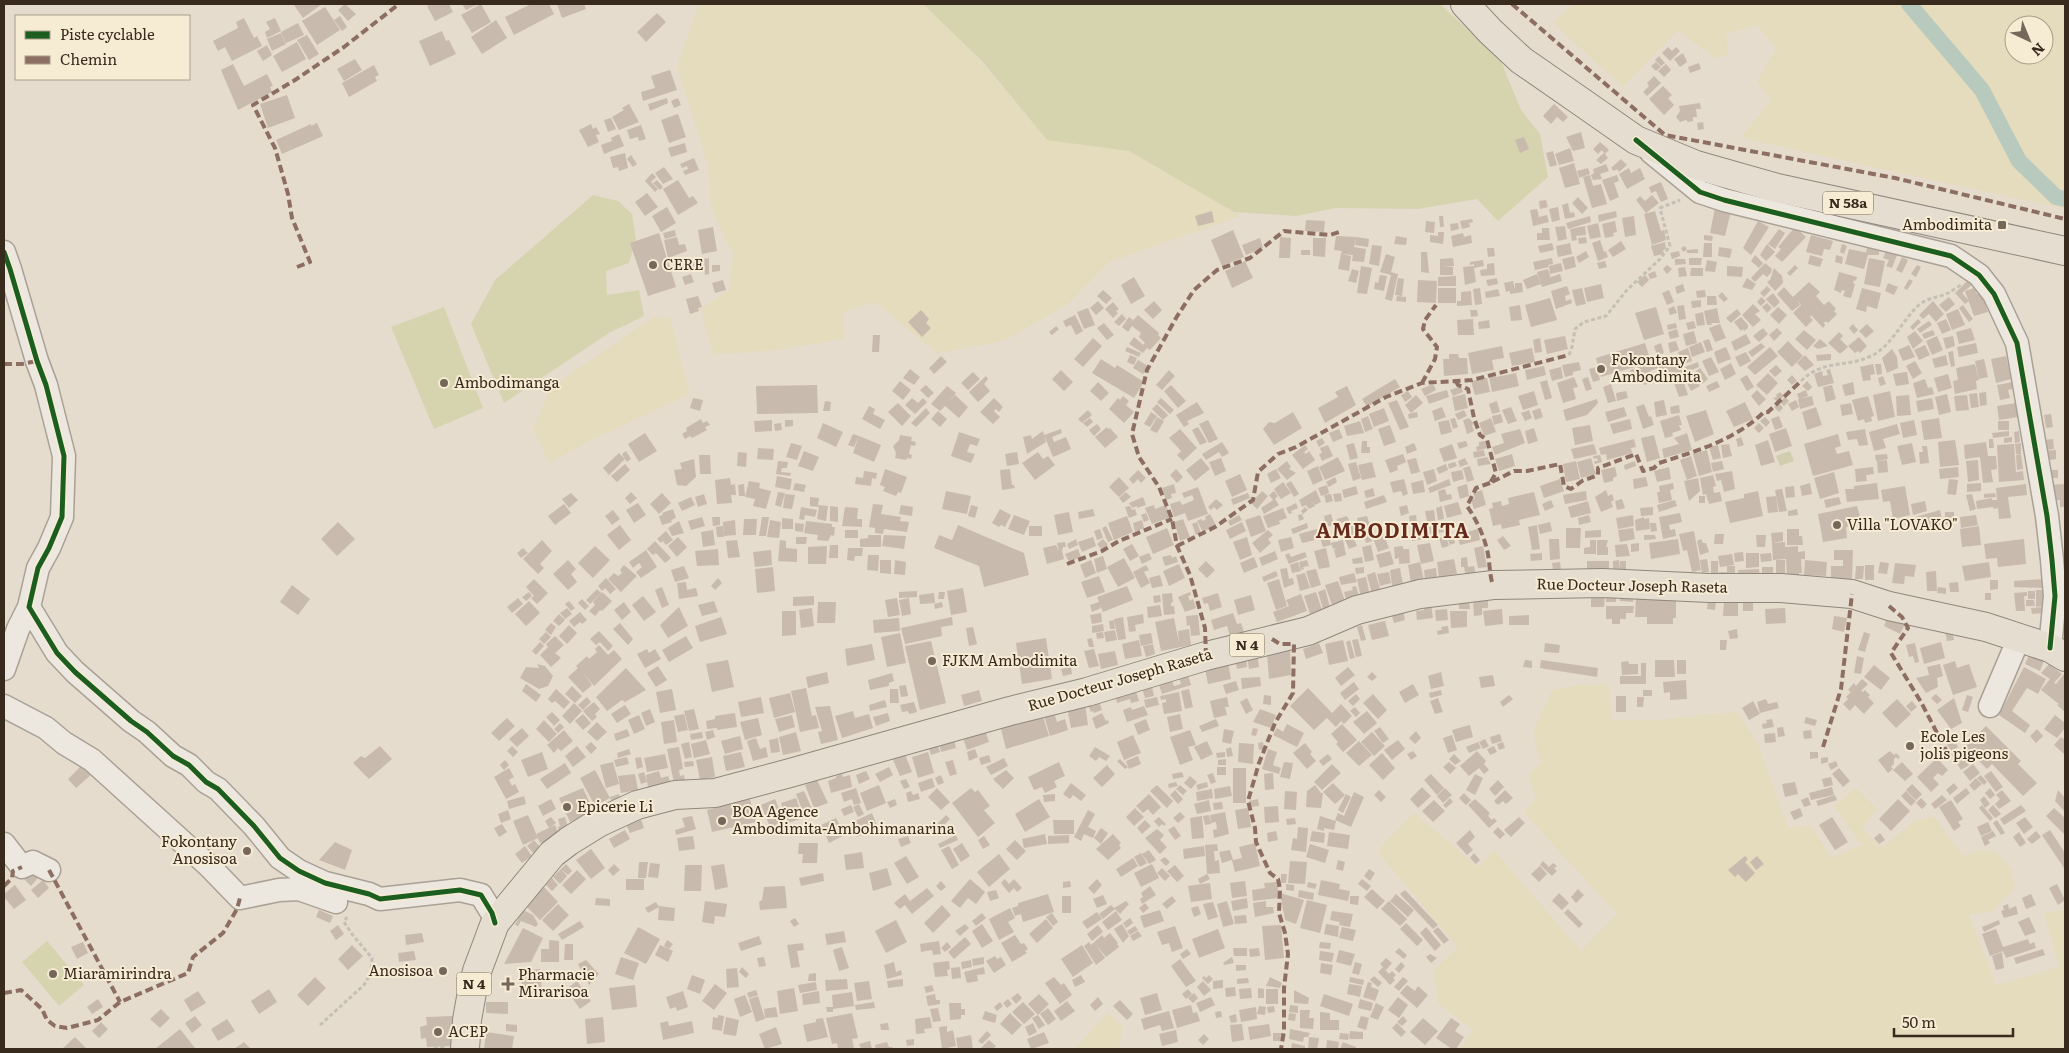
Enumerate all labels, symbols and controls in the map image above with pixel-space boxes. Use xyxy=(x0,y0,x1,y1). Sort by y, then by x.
legend xyxy=(15,15,190,80)
north arrow xyxy=(2004,15,2054,65)
text: Piste cyclable xyxy=(60,22,155,45)
text: N xyxy=(2027,39,2050,62)
text: Chemin xyxy=(60,47,117,70)
road number: N 58a xyxy=(1823,192,1873,214)
place label: Ambodimita xyxy=(1902,212,1993,235)
marker: Ambodimita xyxy=(1996,219,2008,231)
place label: CERE xyxy=(663,252,703,275)
marker: CERE xyxy=(647,259,659,271)
place label: Fokontany Ambodimita xyxy=(1611,347,1702,387)
marker: Fokontany Ambodimita xyxy=(1595,363,1607,375)
place label: Ambodimanga xyxy=(454,370,561,393)
marker: Ambodimanga xyxy=(438,377,450,389)
place label: Villa "LOVAKO" xyxy=(1847,512,1958,535)
district label: AMBODIMITA xyxy=(1316,514,1470,544)
marker: Villa "LOVAKO" xyxy=(1831,519,1843,531)
street label: Rue Docteur Joseph Raseta xyxy=(1536,571,1729,598)
road number: N 4 xyxy=(1230,634,1264,656)
street label: Rue Docteur Joseph Raseta xyxy=(1025,641,1216,716)
place label: FJKM Ambodimita xyxy=(942,648,1078,671)
marker: FJKM Ambodimita xyxy=(926,655,938,667)
place label: Ecole Les jolis pigeons xyxy=(1920,724,2009,764)
marker: Ecole Les jolis pigeons xyxy=(1904,740,1916,752)
place label: Epicerie Li xyxy=(577,794,653,817)
place label: BOA Agence Ambodimita-Ambohimanarina xyxy=(732,799,956,839)
marker: Epicerie Li xyxy=(561,801,573,813)
marker: BOA Agence Ambodimita-Ambohimanarina xyxy=(716,815,728,827)
place label: Fokontany Anosisoa xyxy=(161,829,238,869)
marker: Fokontany Anosisoa xyxy=(241,845,253,857)
place label: Anosisoa xyxy=(368,958,434,981)
place label: Miaramirindra xyxy=(63,961,173,984)
place label: Pharmacie Mirarisoa xyxy=(518,962,595,1002)
marker: Anosisoa xyxy=(437,965,449,977)
marker: Miaramirindra xyxy=(47,968,59,980)
road number: N 4 xyxy=(456,972,492,996)
marker: Pharmacie Mirarisoa xyxy=(502,978,514,990)
scale bar xyxy=(1894,1006,2013,1038)
text: 50 m xyxy=(1902,1010,1936,1033)
place label: ACEP xyxy=(448,1019,488,1042)
marker: ACEP xyxy=(432,1026,444,1038)

